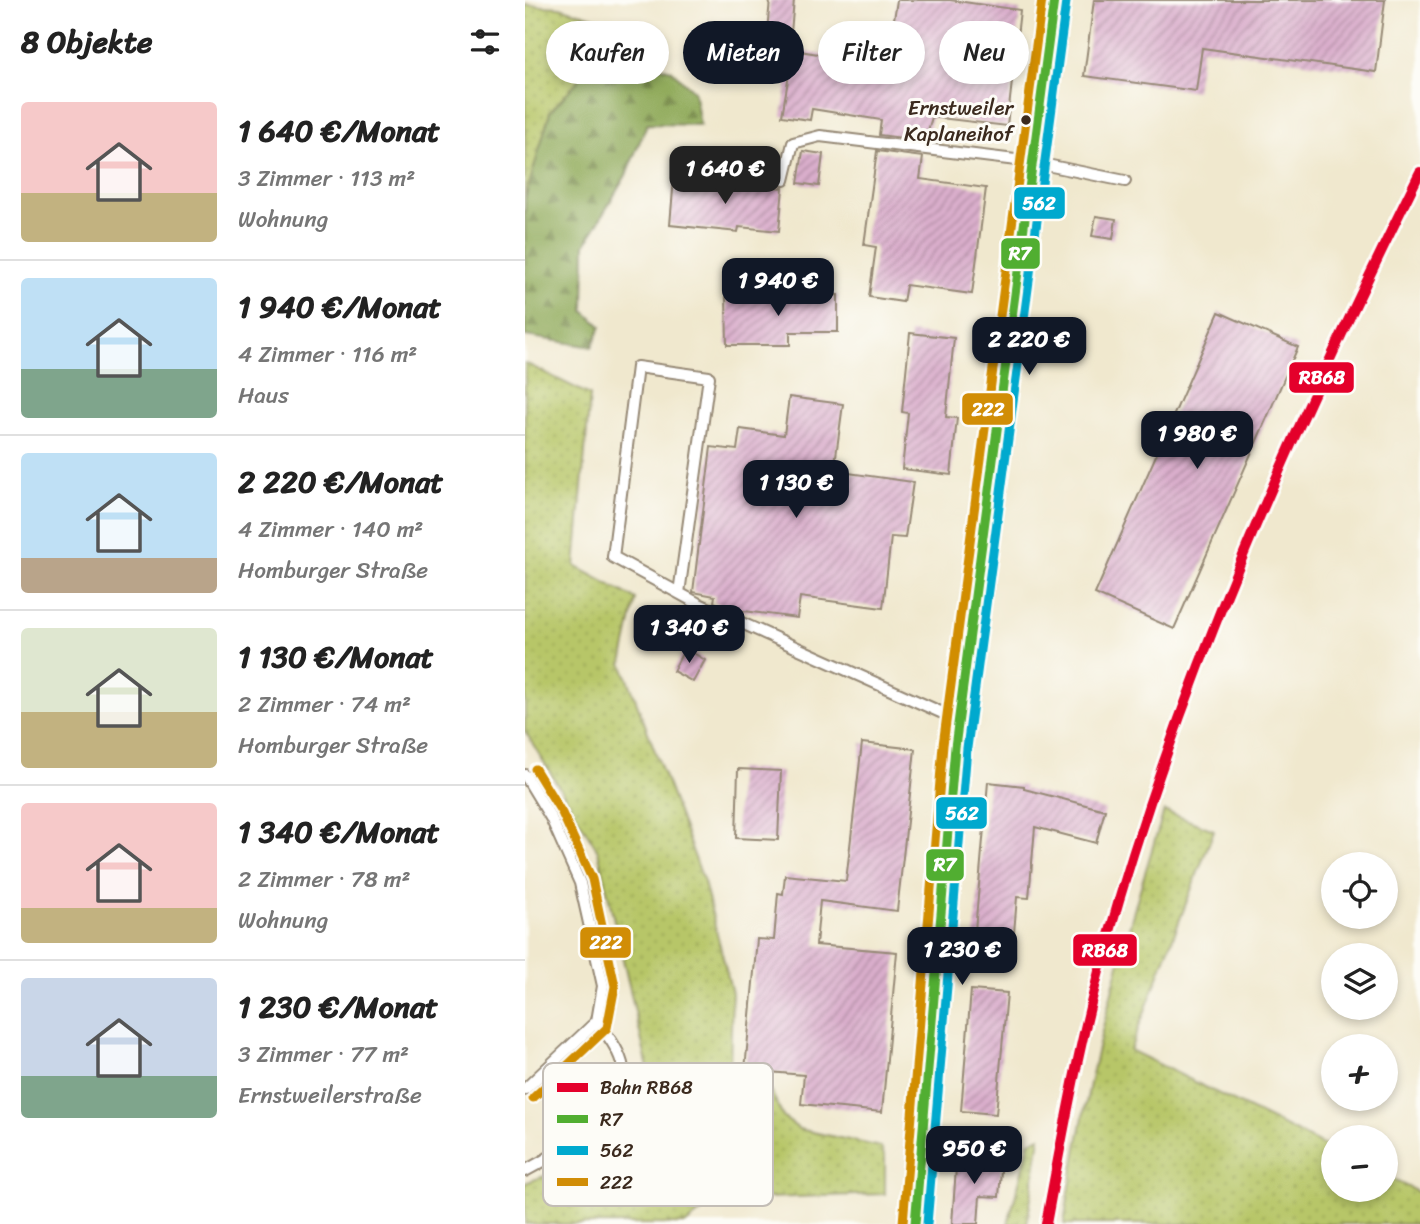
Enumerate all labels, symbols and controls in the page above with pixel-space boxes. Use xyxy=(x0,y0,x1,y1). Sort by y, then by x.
text: 8 Objekte xyxy=(21,15,152,69)
chip: Kaufen xyxy=(546,21,669,84)
chip: Mieten xyxy=(683,21,804,84)
chip: Filter xyxy=(818,21,925,84)
chip: Neu xyxy=(939,21,1029,84)
icon: filters xyxy=(466,23,504,61)
place label: Ernstweiler Kaplaneihof xyxy=(904,89,1016,153)
text: 1 640 €/Monat xyxy=(238,104,440,158)
marker: Ernstweiler Kaplaneihof xyxy=(1019,113,1033,127)
icon: home xyxy=(77,130,161,214)
pin: 1 640 € xyxy=(660,146,790,206)
text: 1 640 € xyxy=(685,148,765,189)
text: 3 Zimmer · 113 m² xyxy=(238,158,415,199)
line badge: 562 xyxy=(1013,186,1066,220)
text: 562 xyxy=(1022,187,1056,220)
text: Wohnung xyxy=(238,199,328,240)
line badge: R7 xyxy=(1000,237,1041,270)
text: R7 xyxy=(1008,237,1033,270)
pin: 1 940 € xyxy=(713,258,843,318)
text: 1 940 € xyxy=(738,260,818,301)
text: 1 940 €/Monat xyxy=(238,280,441,334)
icon: home xyxy=(77,306,161,390)
pin: 2 220 € xyxy=(964,318,1094,377)
text: 2 220 € xyxy=(988,319,1070,360)
text: 4 Zimmer · 116 m² xyxy=(238,334,417,375)
line badge: RB68 xyxy=(1288,361,1355,394)
text: RB68 xyxy=(1298,361,1346,394)
text: Haus xyxy=(238,375,289,416)
line badge: 222 xyxy=(961,392,1014,426)
text: 222 xyxy=(971,393,1004,426)
pin: 1 980 € xyxy=(1132,412,1262,471)
text: 1 980 € xyxy=(1157,413,1237,454)
text: 2 220 €/Monat xyxy=(238,455,443,509)
pin: 1 130 € xyxy=(731,461,861,520)
text: 1 130 € xyxy=(759,462,833,503)
icon: home xyxy=(77,481,161,565)
text: 4 Zimmer · 140 m² xyxy=(238,509,423,550)
text: Homburger Straße xyxy=(238,550,428,591)
pin: 1 340 € xyxy=(624,606,754,665)
text: 1 340 € xyxy=(650,607,728,648)
text: 1 130 €/Monat xyxy=(238,630,434,684)
icon: home xyxy=(77,656,161,740)
text: 2 Zimmer · 74 m² xyxy=(238,684,411,725)
text: Homburger Straße xyxy=(238,725,428,766)
line badge: 562 xyxy=(935,796,988,830)
text: 562 xyxy=(945,797,979,830)
text: 1 340 €/Monat xyxy=(238,805,440,859)
icon: home xyxy=(77,831,161,915)
line badge: R7 xyxy=(925,848,965,882)
text: R7 xyxy=(933,848,958,881)
map controls xyxy=(1321,852,1398,1202)
button: locate xyxy=(1321,852,1398,929)
text: 2 Zimmer · 78 m² xyxy=(238,859,411,900)
text: Wohnung xyxy=(238,900,328,941)
line badge: 222 xyxy=(579,926,632,959)
text: 222 xyxy=(589,926,622,959)
pin: 1 230 € xyxy=(897,928,1027,987)
text: 1 230 € xyxy=(923,929,1001,970)
line badge: RB68 xyxy=(1072,933,1138,967)
text: RB68 xyxy=(1081,934,1129,967)
button: layers xyxy=(1321,943,1398,1020)
text: 1 230 €/Monat xyxy=(238,980,438,1034)
icon: home xyxy=(77,1006,161,1090)
text: 3 Zimmer · 77 m² xyxy=(238,1034,409,1075)
button: + xyxy=(1321,1034,1398,1111)
legend xyxy=(543,1063,773,1206)
text: Bahn RB68 xyxy=(600,1071,693,1104)
text: Ernstweilerstraße xyxy=(238,1075,422,1116)
text: R7 xyxy=(600,1103,624,1136)
button: − xyxy=(1321,1125,1398,1202)
pin: 950 € xyxy=(925,1126,1023,1186)
text: 950 € xyxy=(942,1128,1006,1169)
text: 562 xyxy=(600,1134,633,1167)
text: 222 xyxy=(600,1166,633,1199)

